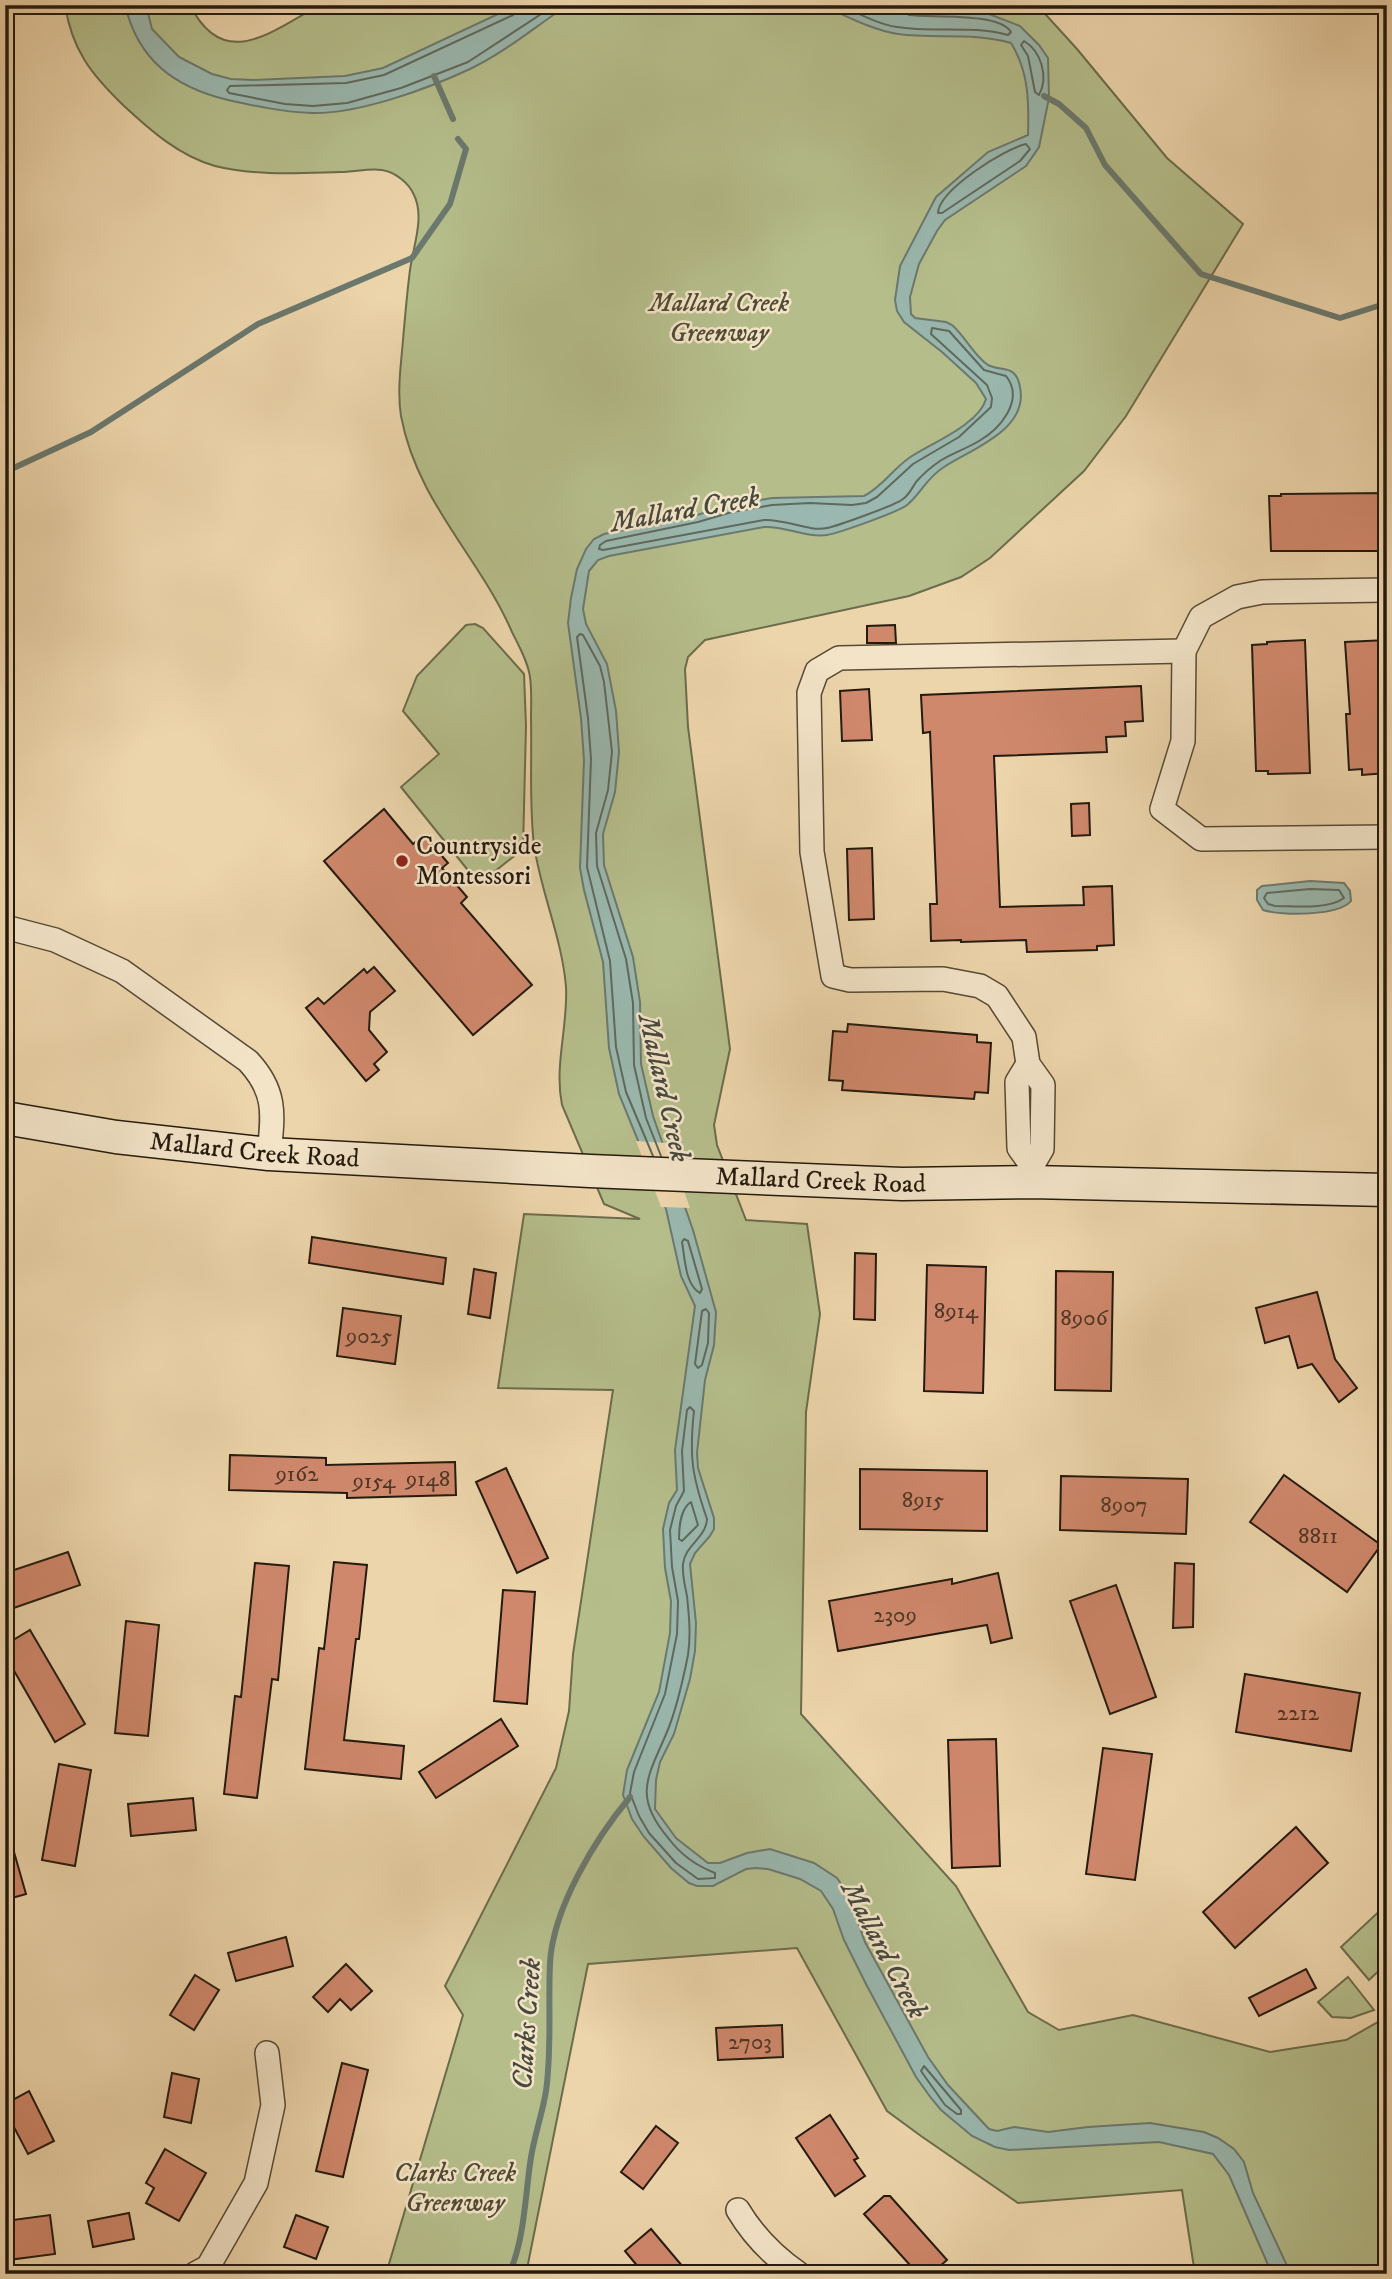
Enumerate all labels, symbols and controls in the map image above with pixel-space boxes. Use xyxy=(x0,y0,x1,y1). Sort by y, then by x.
park label: Mallard Creek Greenway xyxy=(647,287,789,350)
water label: Mallard Creek xyxy=(606,480,763,541)
place label: Countryside Montessori xyxy=(416,830,541,893)
marker: Countryside Montessori xyxy=(394,853,410,869)
water label: Mallard Creek xyxy=(630,1009,698,1166)
street label: Mallard Creek Road xyxy=(148,1124,360,1175)
street label: Mallard Creek Road xyxy=(715,1160,926,1201)
house number: 8914 xyxy=(934,1297,979,1326)
house number: 8906 xyxy=(1060,1304,1109,1333)
house number: 9025 xyxy=(345,1322,392,1351)
house number: 9162 xyxy=(274,1460,319,1489)
house number: 9148 xyxy=(405,1465,450,1494)
house number: 9154 xyxy=(351,1467,396,1496)
house number: 8915 xyxy=(902,1486,944,1515)
house number: 8907 xyxy=(1100,1491,1148,1520)
house number: 8811 xyxy=(1298,1522,1338,1551)
house number: 2309 xyxy=(873,1601,917,1630)
house number: 2212 xyxy=(1277,1699,1320,1728)
water label: Mallard Creek xyxy=(832,1873,935,2025)
water label: Clarks Creek xyxy=(505,1957,549,2091)
house number: 2703 xyxy=(728,2028,772,2057)
park label: Clarks Creek Greenway xyxy=(394,2157,516,2220)

